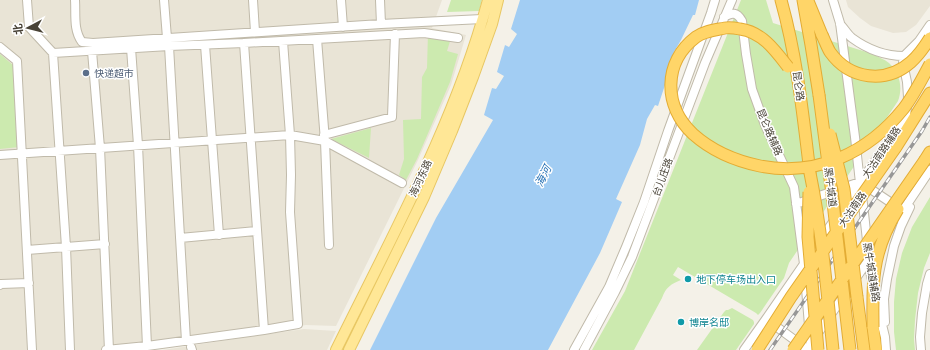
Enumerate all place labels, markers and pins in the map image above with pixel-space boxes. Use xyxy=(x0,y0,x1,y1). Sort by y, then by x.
place label: 快递超市 xyxy=(94,67,134,80)
marker: 快递超市 xyxy=(81,68,91,78)
place label: 地下停车场出入口 xyxy=(696,273,776,286)
marker: 地下停车场出入口 xyxy=(683,274,693,284)
place label: 博岸名邸 xyxy=(689,316,729,329)
marker: 博岸名邸 xyxy=(676,317,686,327)

